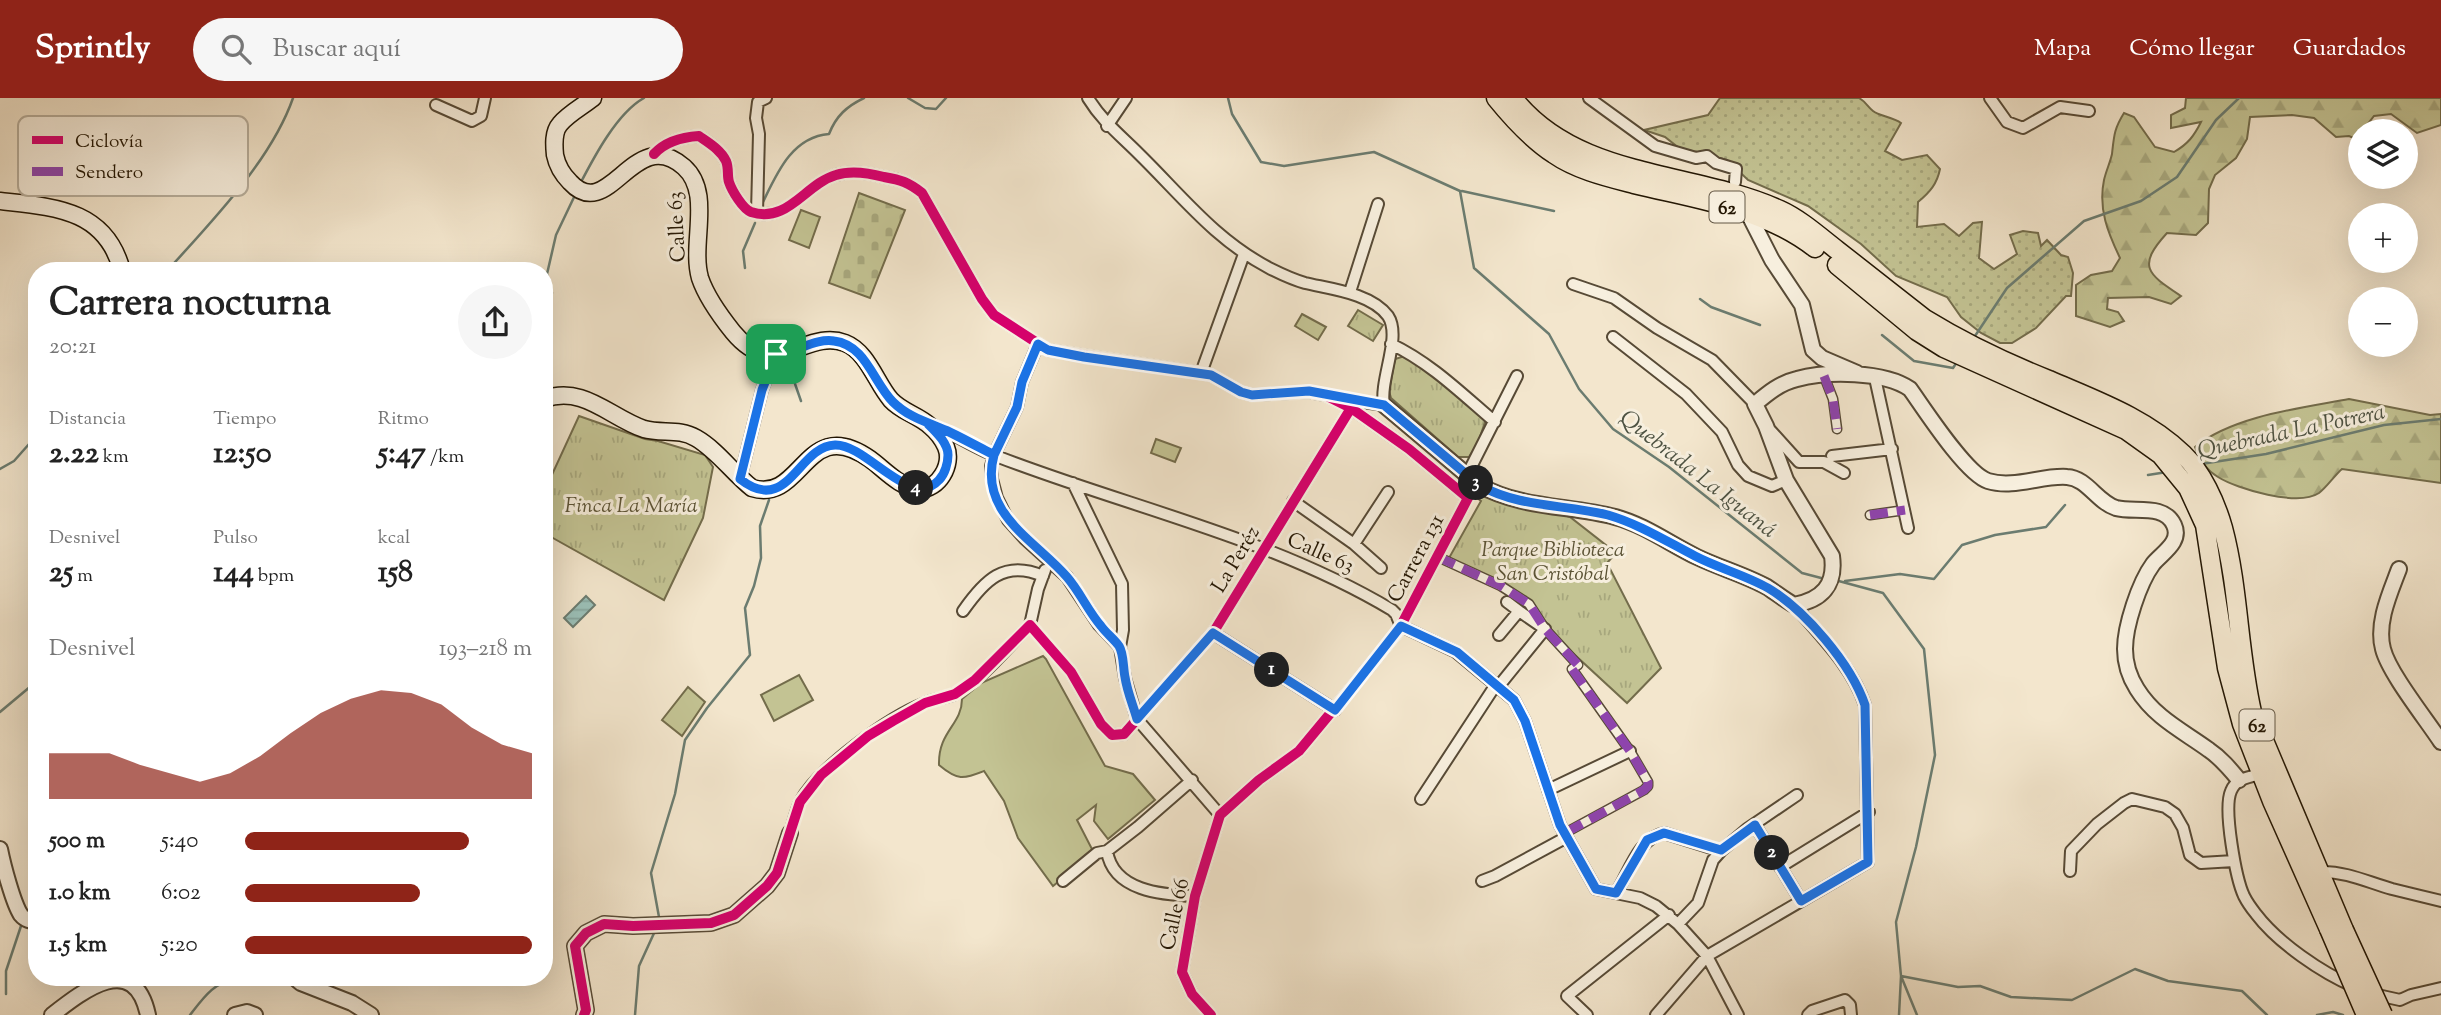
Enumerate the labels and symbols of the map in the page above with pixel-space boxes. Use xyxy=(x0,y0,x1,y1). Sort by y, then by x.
legend xyxy=(18,116,248,196)
text: Ciclovía xyxy=(75,129,143,156)
text: Sendero xyxy=(75,160,143,187)
street label: Calle 63 xyxy=(661,191,695,263)
road number: 62 xyxy=(1710,192,1744,222)
pin xyxy=(746,324,806,384)
water label: Quebrada La Potrera xyxy=(2195,396,2388,468)
water label: Quebrada La Iguaná xyxy=(1612,403,1783,547)
pin: 3 xyxy=(1458,466,1494,500)
pin: 4 xyxy=(898,470,934,506)
park label: Finca La María xyxy=(564,492,698,522)
street label: Carrera 131 xyxy=(1381,509,1453,609)
street label: La Peréz xyxy=(1205,521,1268,599)
street label: Calle 63 xyxy=(1282,526,1359,582)
park label: Parque Biblioteca San Cristóbal xyxy=(1481,536,1625,590)
pin: 1 xyxy=(1254,652,1290,688)
road number: 62 xyxy=(2240,710,2274,740)
pin: 2 xyxy=(1754,836,1790,870)
street label: Calle 66 xyxy=(1154,876,1198,953)

